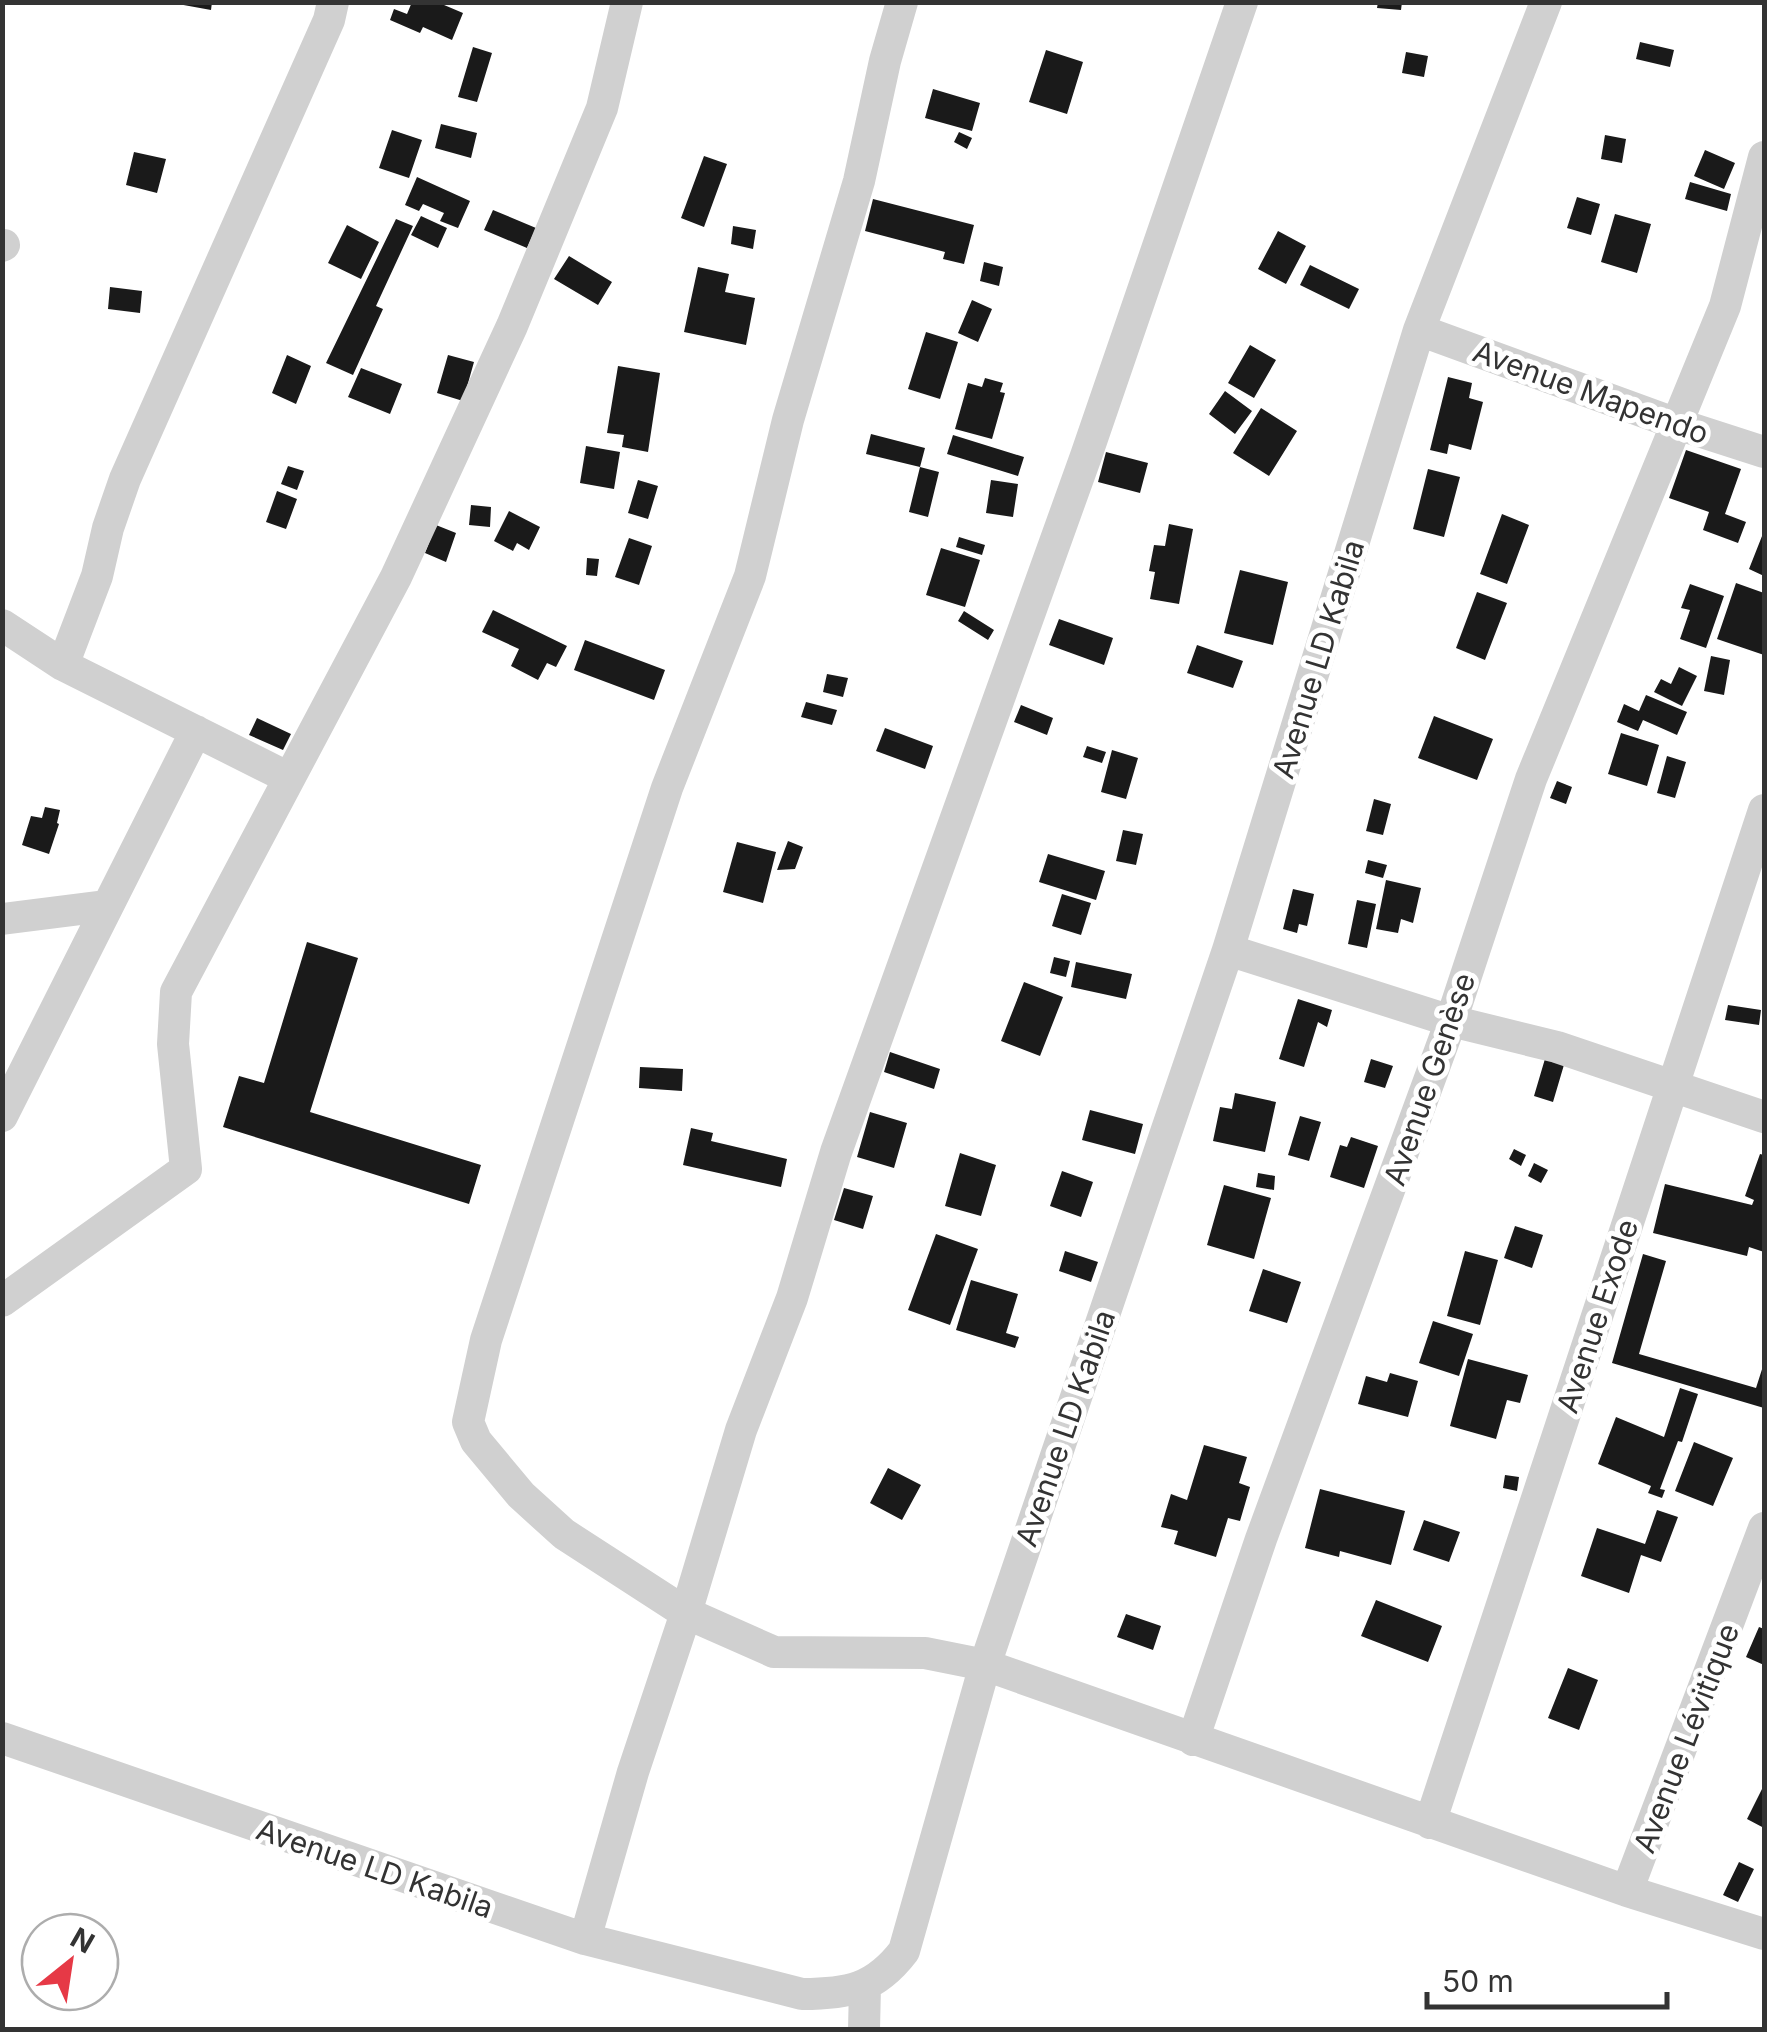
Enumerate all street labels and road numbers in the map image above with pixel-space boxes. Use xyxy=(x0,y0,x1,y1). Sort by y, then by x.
street label: Avenue Mapendo xyxy=(1468,333,1714,451)
street label: Avenue LD Kabila xyxy=(1265,535,1371,783)
street label: Avenue Genèse xyxy=(1376,968,1482,1190)
street label: Avenue Exode xyxy=(1549,1215,1645,1417)
street label: Avenue LD Kabila xyxy=(1008,1305,1122,1551)
street label: Avenue Lévitique xyxy=(1626,1618,1746,1858)
street label: Avenue LD Kabila xyxy=(252,1811,498,1925)

